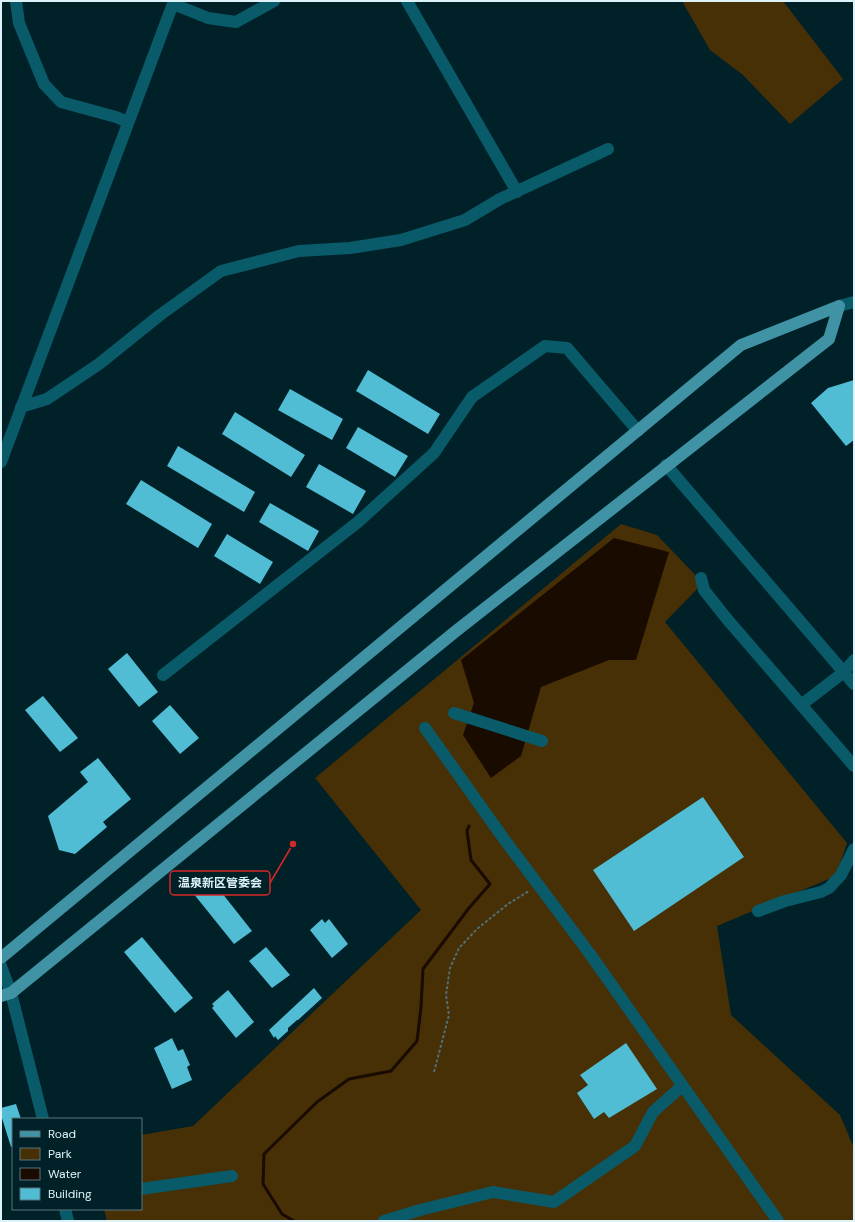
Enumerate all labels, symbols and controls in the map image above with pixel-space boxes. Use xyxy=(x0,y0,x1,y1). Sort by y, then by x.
callout: 温泉新区管委会 xyxy=(170,871,270,895)
text: 温泉新区管委会 xyxy=(178,875,262,891)
legend xyxy=(12,1118,142,1210)
text: Road xyxy=(48,1126,76,1142)
text: Park xyxy=(48,1146,72,1162)
text: Water xyxy=(48,1166,82,1182)
text: Building xyxy=(48,1186,92,1202)

